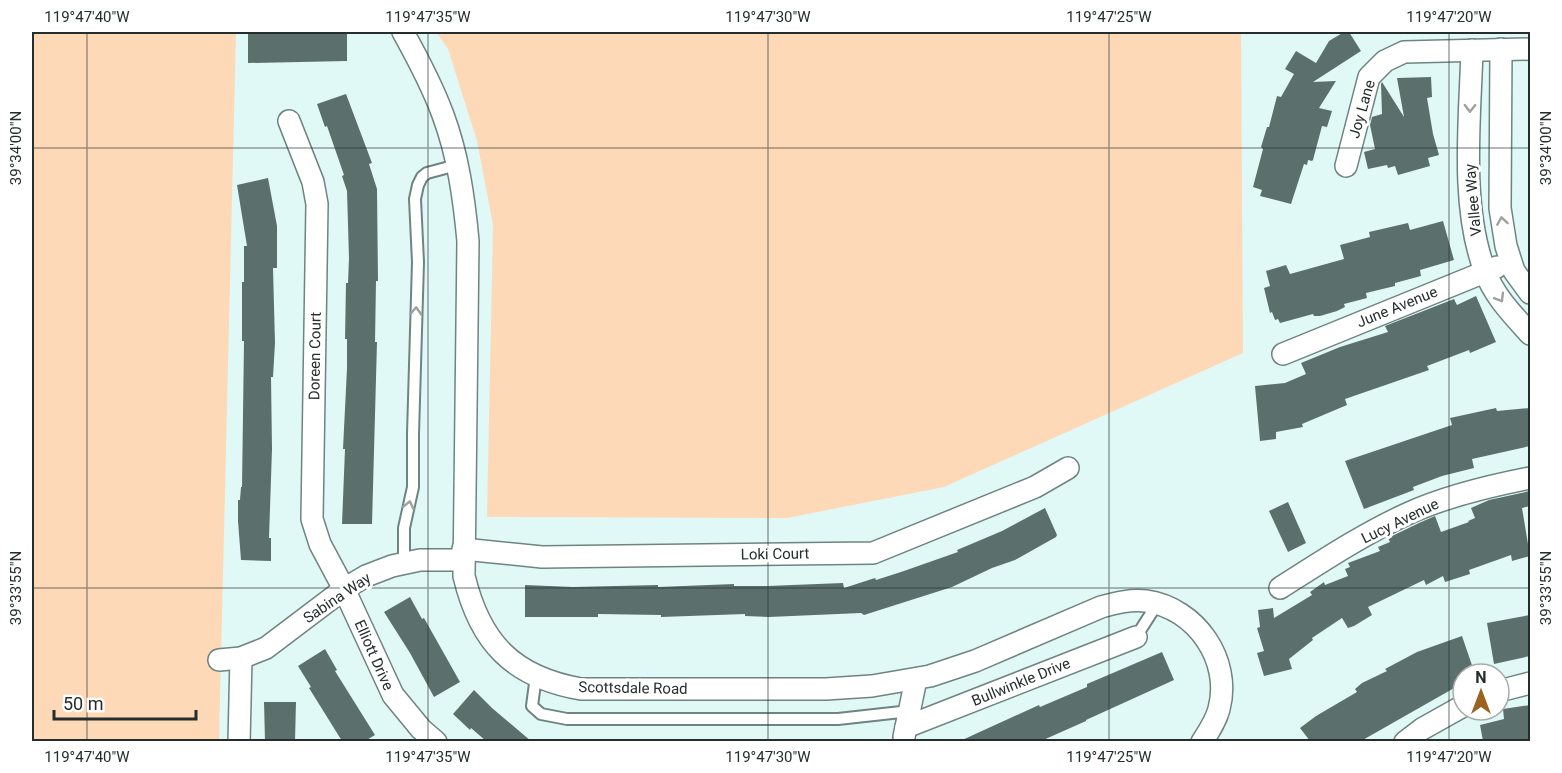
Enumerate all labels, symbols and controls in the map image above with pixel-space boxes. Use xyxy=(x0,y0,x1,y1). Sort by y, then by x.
text: 119°47'40"W xyxy=(44,8,130,26)
text: 119°47'35"W xyxy=(385,8,471,26)
text: 119°47'30"W xyxy=(725,8,811,26)
text: 119°47'25"W xyxy=(1066,8,1152,26)
text: 119°47'20"W xyxy=(1406,8,1492,26)
street label: Joy Lane xyxy=(1345,78,1379,140)
one-way arrow xyxy=(1464,104,1477,113)
text: 39°34'00"N xyxy=(7,111,25,185)
text: 39°34'00"N xyxy=(1537,111,1555,185)
street label: Vallee Way xyxy=(1461,163,1485,237)
one-way arrow xyxy=(1496,216,1509,226)
street label: June Avenue xyxy=(1354,283,1440,331)
one-way arrow xyxy=(1492,292,1504,302)
one-way arrow xyxy=(410,306,422,315)
street label: Doreen Court xyxy=(305,312,325,400)
street label: Lucy Avenue xyxy=(1358,495,1442,547)
one-way arrow xyxy=(402,501,415,511)
street label: Loki Court xyxy=(741,544,810,564)
text: 39°33'55"N xyxy=(7,551,25,625)
text: 39°33'55"N xyxy=(1537,551,1555,625)
street label: Sabina Way xyxy=(300,569,374,627)
street label: Elliott Drive xyxy=(350,617,398,693)
street label: Bullwinkle Drive xyxy=(969,654,1073,710)
north arrow xyxy=(1451,662,1511,722)
text: N xyxy=(1475,668,1487,687)
street label: Scottsdale Road xyxy=(578,678,688,698)
scale bar xyxy=(54,683,196,721)
text: 50 m xyxy=(63,693,103,714)
text: 119°47'40"W xyxy=(44,748,130,766)
text: 119°47'35"W xyxy=(385,748,471,766)
text: 119°47'30"W xyxy=(725,748,811,766)
text: 119°47'25"W xyxy=(1066,748,1152,766)
text: 119°47'20"W xyxy=(1406,748,1492,766)

